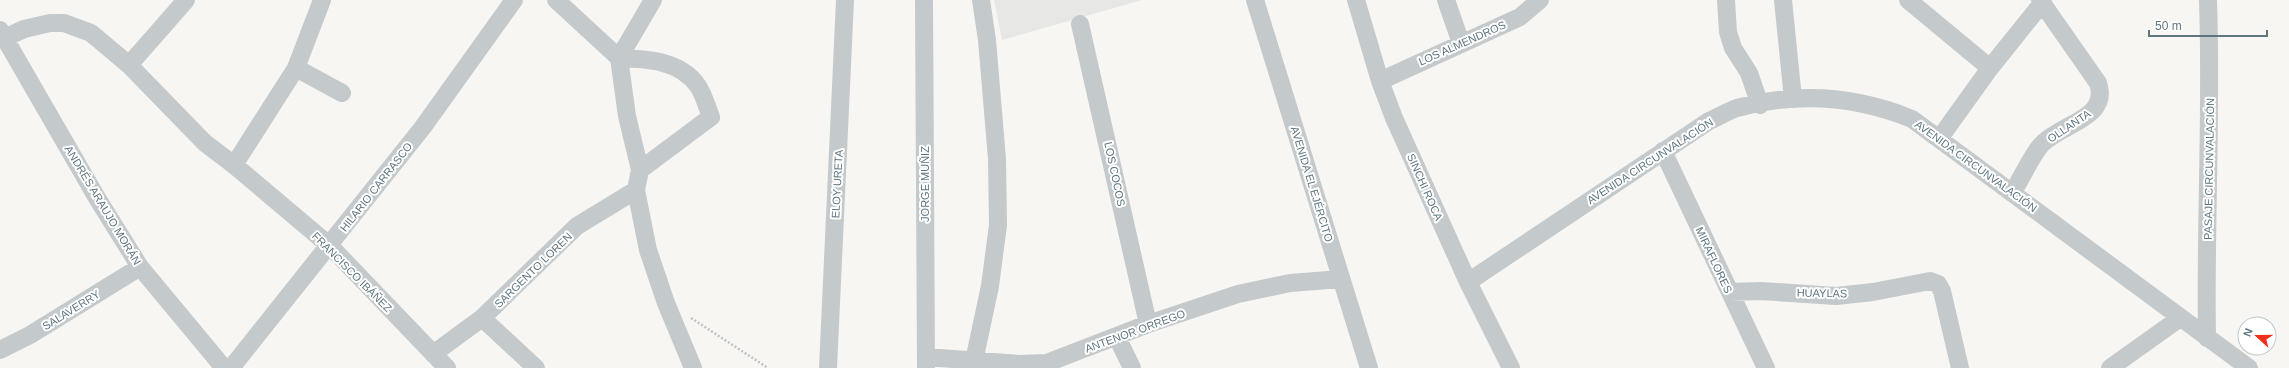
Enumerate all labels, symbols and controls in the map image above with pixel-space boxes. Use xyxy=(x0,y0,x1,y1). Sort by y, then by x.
scale bar xyxy=(2149,12,2267,38)
street label: LOS ALMENDROS xyxy=(1417,18,1507,68)
text: 50 m xyxy=(2155,19,2182,33)
street label: PASAJE CIRCUNVALACIÓN xyxy=(2202,98,2216,240)
street label: OLLANTA xyxy=(2045,107,2093,145)
street label: AVENIDA CIRCUNVALACIÓN xyxy=(1585,116,1715,206)
street label: AVENIDA CIRCUNVALACIÓN xyxy=(1913,118,2039,214)
street label: AVENIDA EL EJÉRCITO xyxy=(1289,125,1335,244)
street label: HILARIO CARRASCO xyxy=(338,140,415,234)
street label: LOS COCOS xyxy=(1102,141,1128,207)
street label: ANDRÉS ARAUJO MORÁN xyxy=(63,143,143,267)
street label: JORGE MUÑIZ xyxy=(919,146,931,222)
street label: ELOY URETA xyxy=(829,149,845,219)
street label: SINCHI ROCA xyxy=(1405,152,1445,223)
street label: MIRAFLORES xyxy=(1693,225,1735,295)
street label: FRANCISCO IBÁÑEZ xyxy=(310,230,394,314)
street label: SARGENTO LOREN xyxy=(492,230,574,310)
street label: SALAVERRY xyxy=(40,287,102,332)
street label: HUAYLAS xyxy=(1797,287,1847,299)
street label: ANTENOR ORREGO xyxy=(1083,307,1187,355)
north arrow xyxy=(2237,316,2277,356)
text: N xyxy=(2241,327,2255,338)

